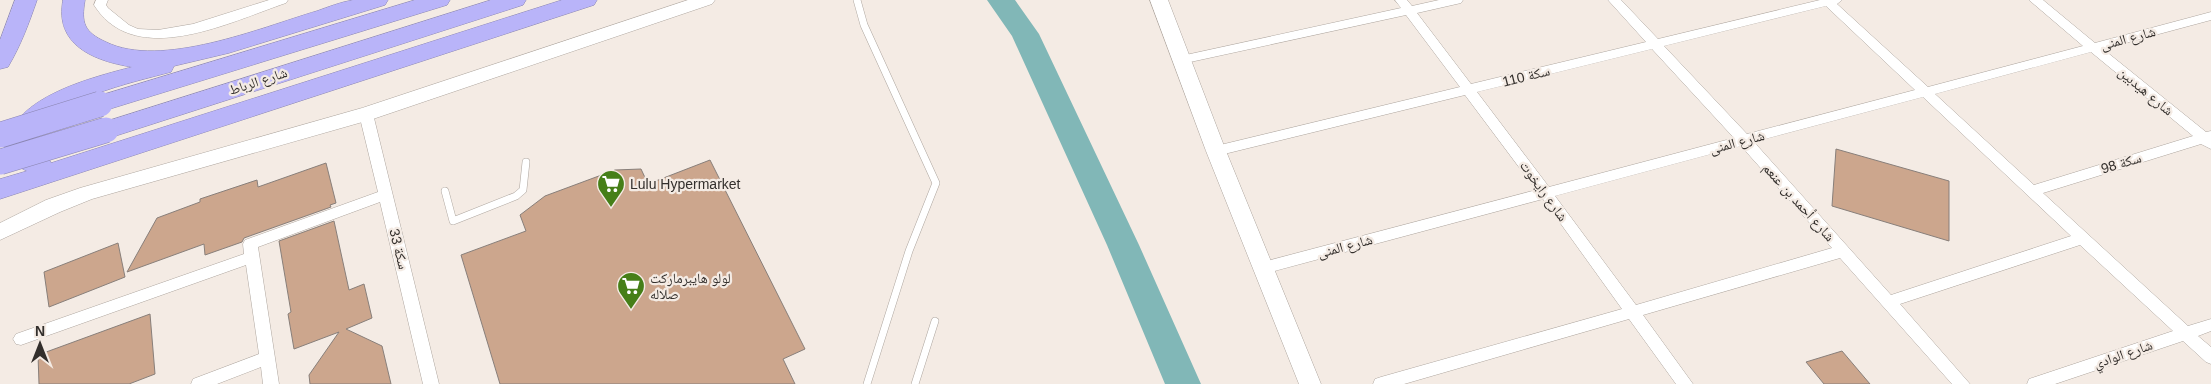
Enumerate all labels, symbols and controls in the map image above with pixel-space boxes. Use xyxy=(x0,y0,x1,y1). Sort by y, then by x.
street label: شارع المنى xyxy=(2099,23,2158,55)
street label: سكة 110 xyxy=(1501,62,1551,90)
street label: شارع الرباط xyxy=(227,64,290,100)
street label: شارع هيدبين xyxy=(2114,64,2177,120)
street label: شارع المنى xyxy=(1708,127,1767,159)
street label: سكة 98 xyxy=(2099,149,2143,177)
street label: شارع رايخوت xyxy=(1515,158,1571,225)
street label: شارع أحمد بن عنعم xyxy=(1758,160,1838,246)
supermarket icon: Lulu Hypermarket xyxy=(596,169,626,208)
place label: Lulu Hypermarket xyxy=(630,176,741,192)
street label: سكة 33 xyxy=(386,227,412,271)
street label: شارع المنى xyxy=(1316,231,1375,263)
place label: لولو هايبرماركت صلاله xyxy=(650,270,731,302)
supermarket icon: لولو هايبرماركت صلاله xyxy=(616,271,646,310)
north arrow xyxy=(15,319,65,369)
text: N xyxy=(35,323,45,339)
street label: شارع الوادي xyxy=(2091,336,2156,375)

